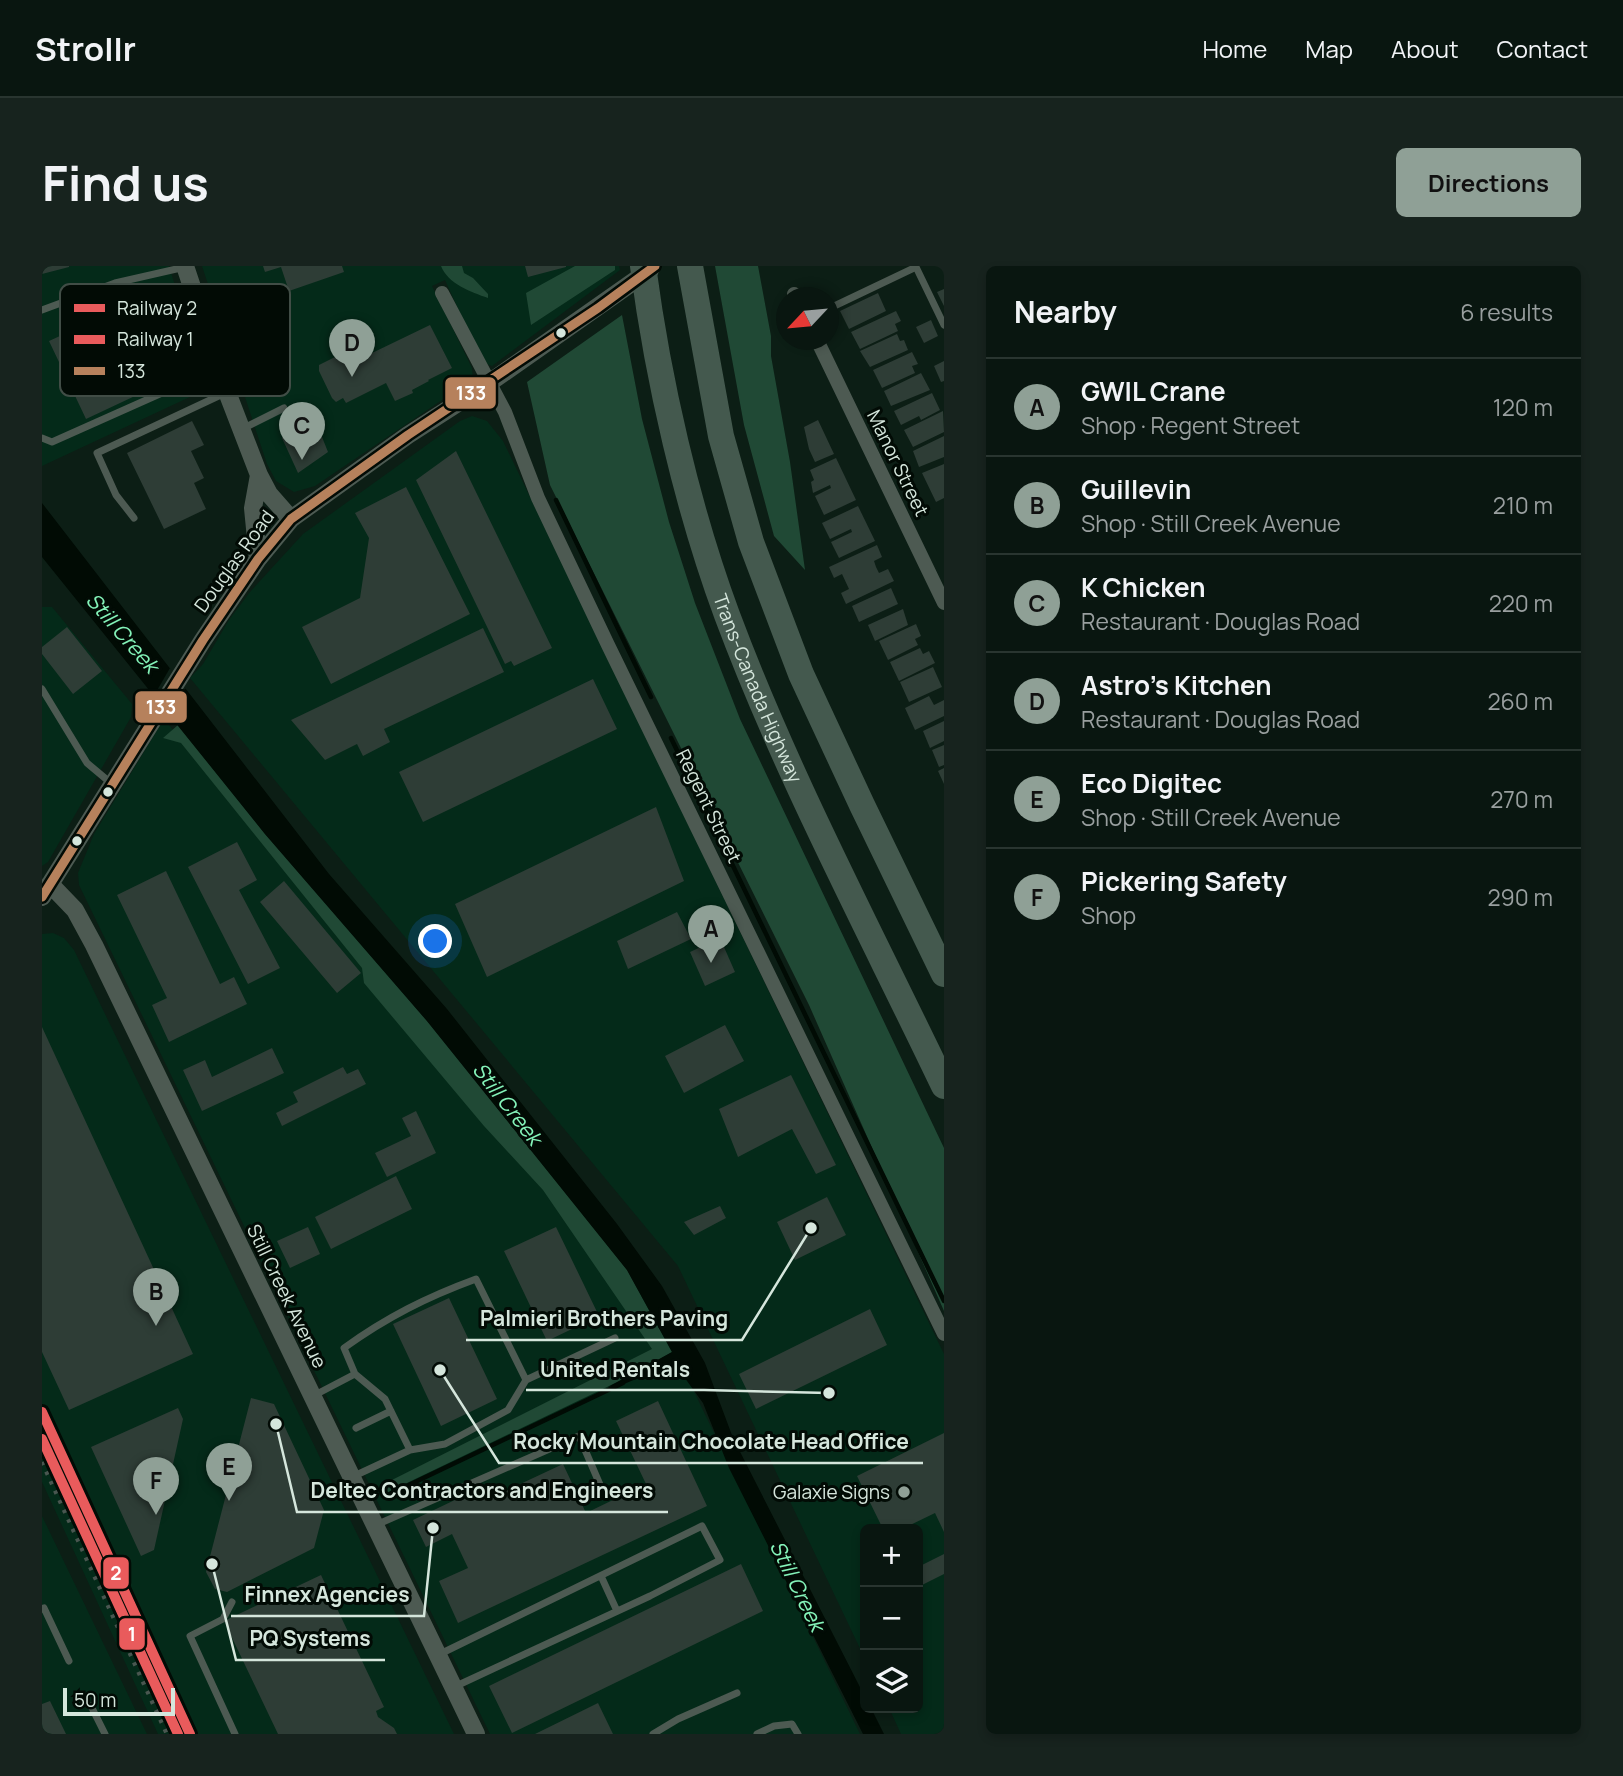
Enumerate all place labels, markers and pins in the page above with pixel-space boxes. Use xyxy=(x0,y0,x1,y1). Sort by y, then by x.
pin: D xyxy=(329,319,375,377)
unlabelled marker xyxy=(554,326,568,340)
pin: C xyxy=(279,402,325,460)
unlabelled marker xyxy=(101,785,115,799)
unlabelled marker xyxy=(70,834,84,848)
pin: A xyxy=(688,905,734,963)
pin: B xyxy=(133,1268,179,1326)
callout: Palmieri Brothers Paving xyxy=(466,1298,742,1340)
callout: United Rentals xyxy=(526,1348,704,1390)
callout: Rocky Mountain Chocolate Head Office xyxy=(499,1421,923,1463)
pin: E xyxy=(206,1443,252,1501)
pin: F xyxy=(133,1457,179,1515)
callout: Deltec Contractors and Engineers xyxy=(297,1470,668,1512)
place label: Galaxie Signs xyxy=(773,1479,890,1505)
marker: Galaxie Signs xyxy=(896,1484,912,1500)
callout: Finnex Agencies xyxy=(231,1574,424,1616)
callout: PQ Systems xyxy=(236,1618,385,1660)

